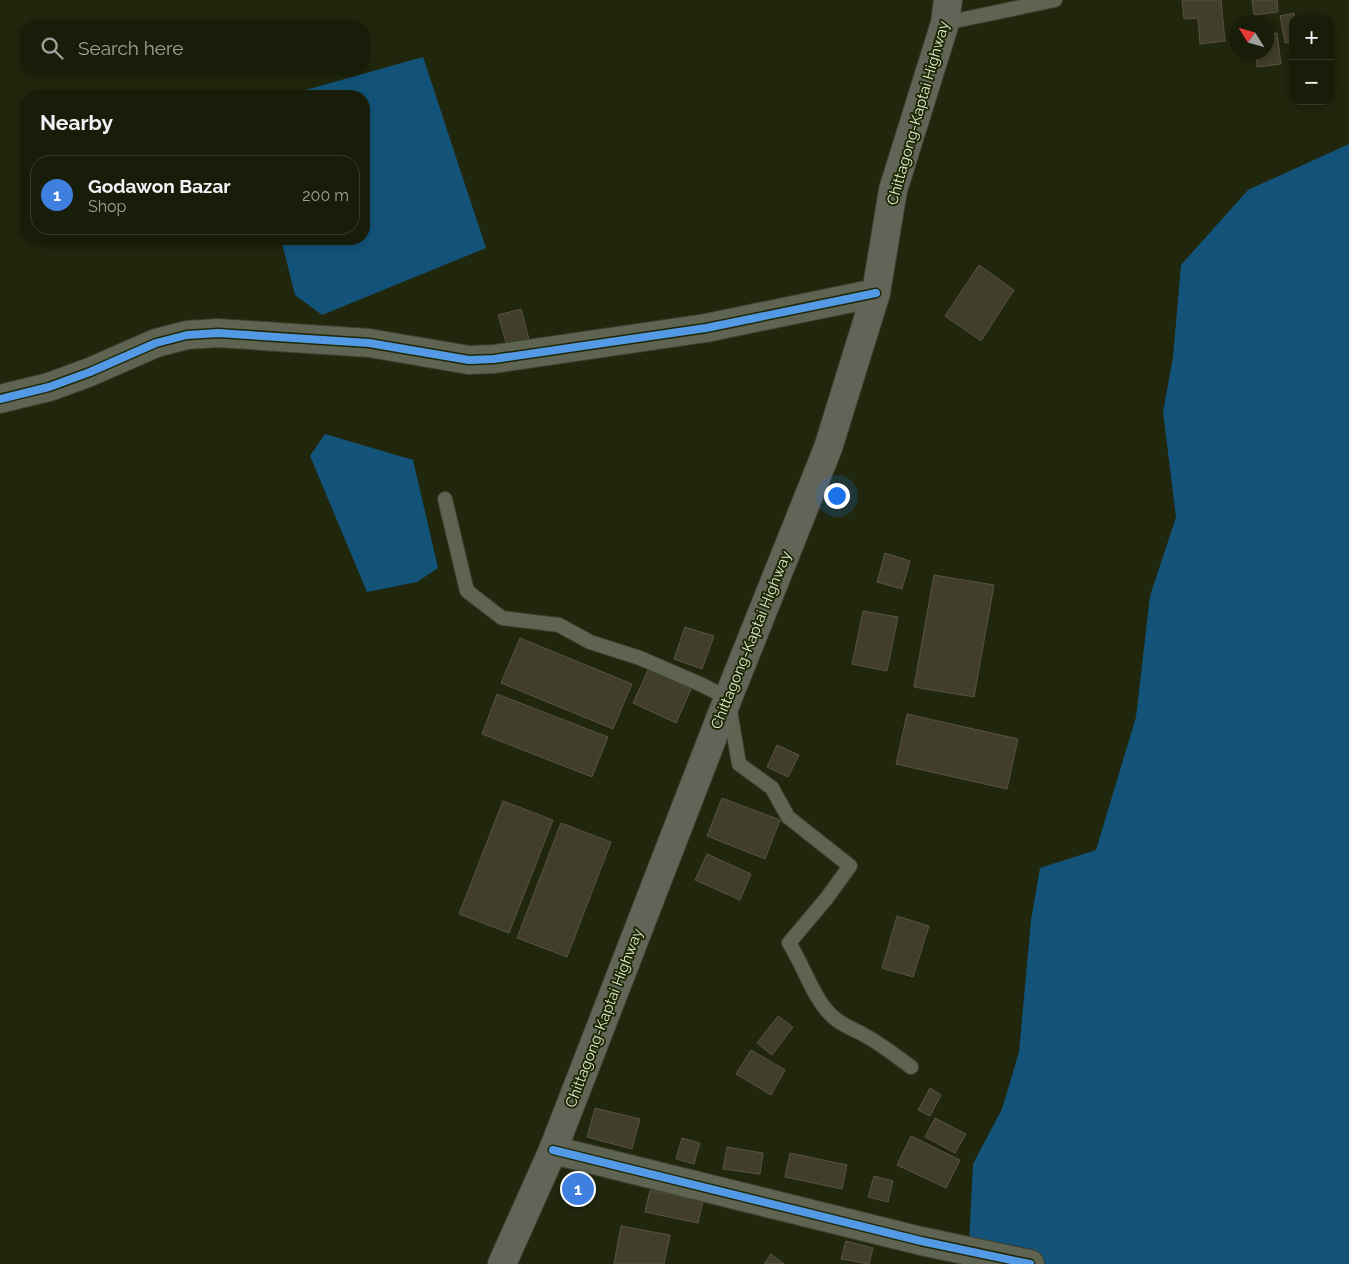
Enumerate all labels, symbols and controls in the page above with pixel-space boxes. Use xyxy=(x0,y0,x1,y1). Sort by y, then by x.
north arrow xyxy=(1229,15,1274,60)
map controls xyxy=(1289,15,1334,105)
button: + xyxy=(1289,15,1334,60)
street label: Chittagong-Kaptai Highway xyxy=(883,19,953,207)
search box xyxy=(20,20,370,75)
icon: search xyxy=(38,34,66,62)
text: Search here xyxy=(78,37,184,59)
button: − xyxy=(1289,60,1334,105)
text: Nearby xyxy=(40,110,113,135)
text: Godawon Bazar xyxy=(88,175,231,197)
text: 1 xyxy=(53,186,61,205)
text: 200 m xyxy=(302,186,349,205)
text: Shop xyxy=(88,197,126,216)
your location xyxy=(824,483,850,509)
street label: Chittagong-Kaptai Highway xyxy=(707,548,795,732)
street label: Chittagong-Kaptai Highway xyxy=(561,926,647,1110)
pin: 1 xyxy=(562,1170,594,1208)

